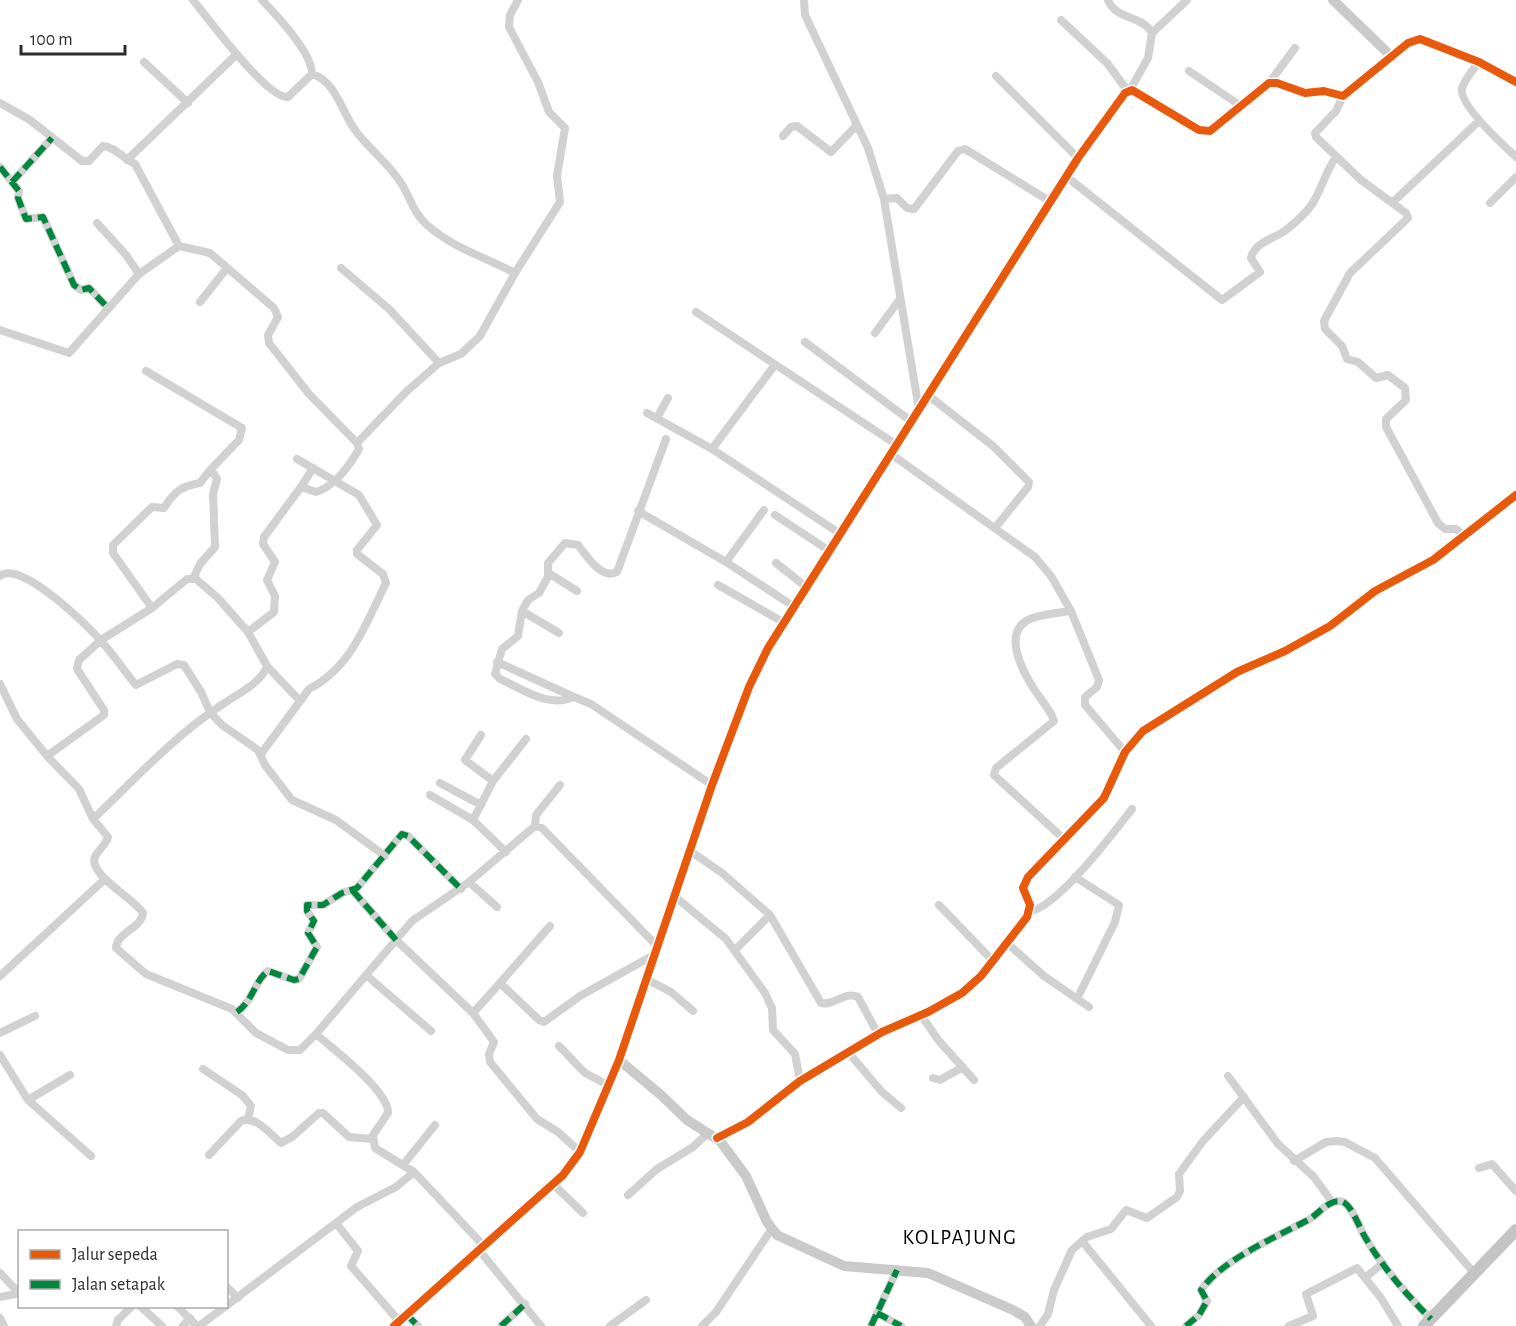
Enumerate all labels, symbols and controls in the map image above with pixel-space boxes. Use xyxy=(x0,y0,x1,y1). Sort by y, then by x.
scale bar xyxy=(21,18,124,56)
text: 100 m xyxy=(30,31,73,49)
district label: KOLPAJUNG xyxy=(903,1227,1017,1248)
legend xyxy=(18,1230,228,1308)
text: Jalur sepeda xyxy=(72,1246,158,1264)
text: Jalan setapak xyxy=(72,1276,166,1294)

